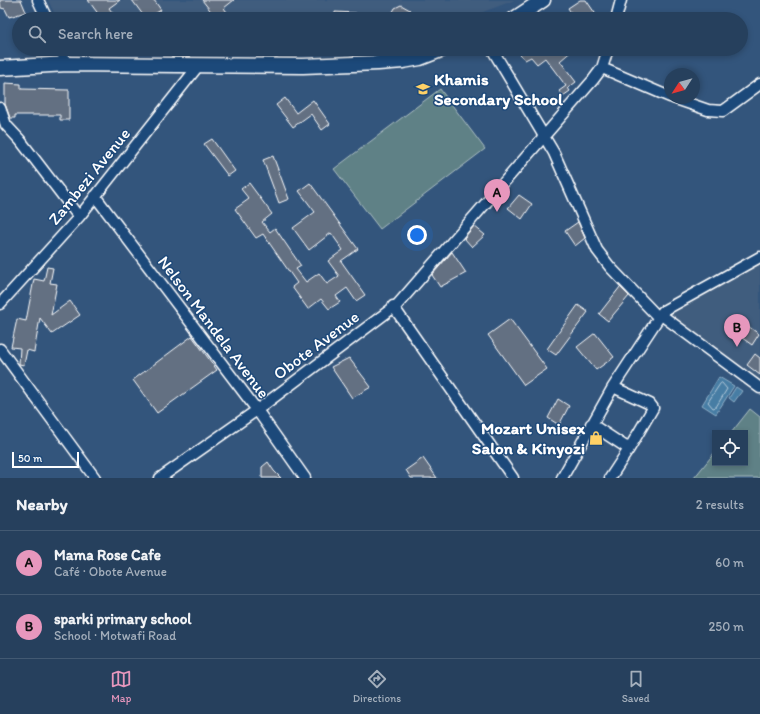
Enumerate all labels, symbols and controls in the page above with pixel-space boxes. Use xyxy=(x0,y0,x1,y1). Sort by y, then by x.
search box xyxy=(12,12,748,56)
icon: search xyxy=(26,23,48,45)
text: Search here xyxy=(58,25,133,43)
north arrow xyxy=(664,68,700,104)
place label: Khamis Secondary School xyxy=(434,69,563,110)
school or university icon: Khamis Secondary School xyxy=(415,81,431,97)
street label: Zambezi Avenue xyxy=(44,123,134,229)
pin: A xyxy=(484,179,510,212)
your location xyxy=(407,225,427,245)
street label: Nelson Mandela Avenue xyxy=(154,252,274,402)
street label: Obote Avenue xyxy=(269,306,363,384)
pin: B xyxy=(724,314,750,347)
place label: Mozart Unisex Salon & Kinyozi xyxy=(472,418,586,459)
shop icon: Mozart Unisex Salon & Kinyozi xyxy=(588,430,604,446)
map controls xyxy=(712,430,748,466)
button: locate xyxy=(712,430,748,466)
scale bar xyxy=(12,450,79,469)
text: 50 m xyxy=(18,452,42,465)
text: Nearby xyxy=(16,494,68,514)
text: 2 results xyxy=(696,497,744,512)
text: Mama Rose Cafe xyxy=(54,546,161,564)
text: A xyxy=(25,555,33,570)
text: 60 m xyxy=(715,555,744,570)
text: Café · Obote Avenue xyxy=(54,564,167,579)
text: sparki primary school xyxy=(54,610,192,628)
text: B xyxy=(25,619,33,634)
text: 250 m xyxy=(708,619,744,634)
text: School · Motwafi Road xyxy=(54,628,177,643)
tab: Map xyxy=(110,668,132,705)
tab: Directions xyxy=(353,668,401,705)
tab: Saved xyxy=(622,668,650,705)

